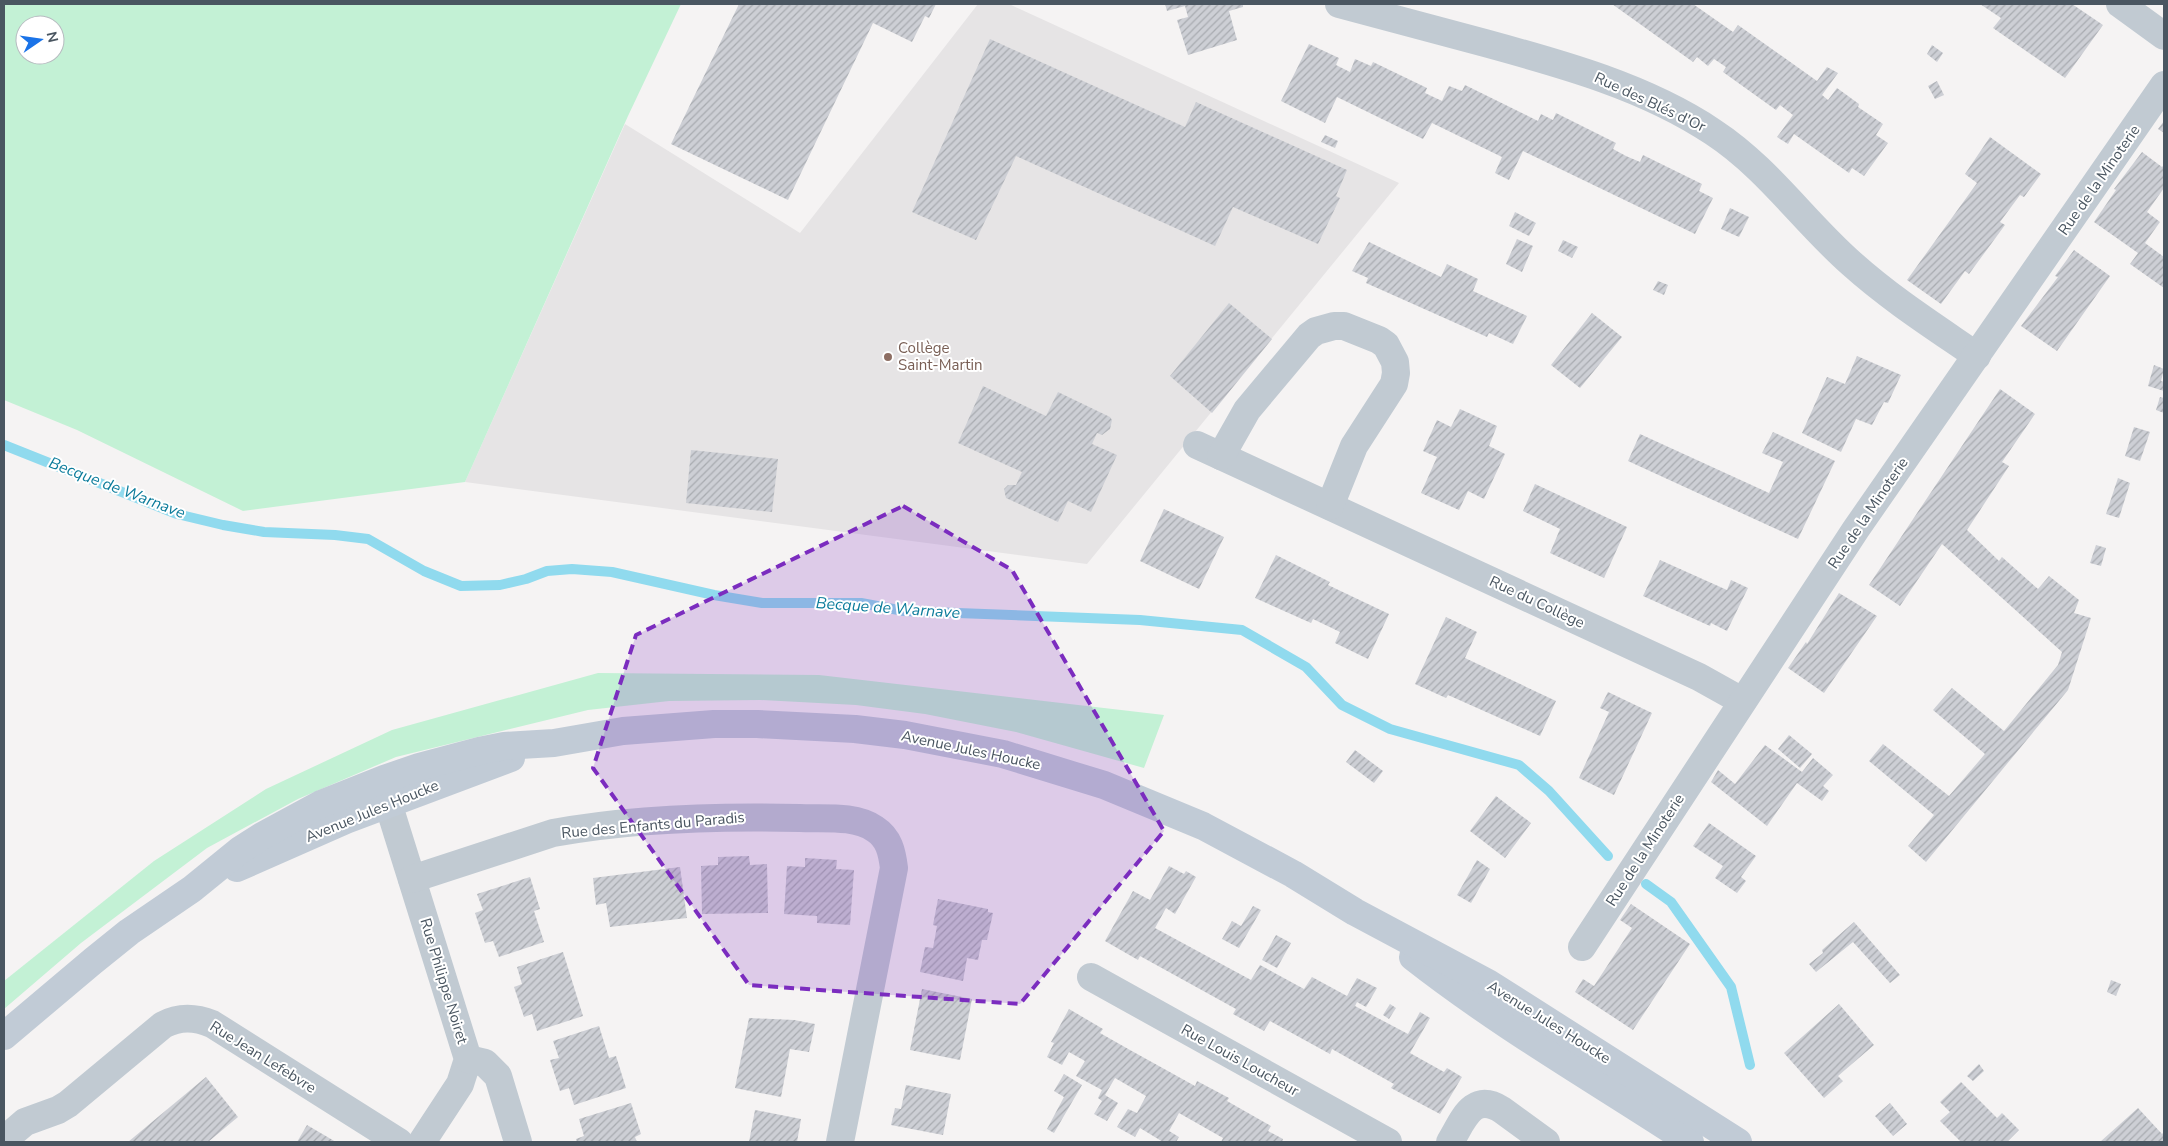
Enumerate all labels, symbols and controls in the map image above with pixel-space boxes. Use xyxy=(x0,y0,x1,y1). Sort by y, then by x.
north arrow xyxy=(15,15,65,65)
text: N xyxy=(42,30,63,44)
street label: Rue des Blés d'Or xyxy=(1591,67,1709,137)
street label: Rue de la Minoterie xyxy=(2053,121,2145,239)
place label: Collège Saint-Martin xyxy=(898,338,982,375)
marker: Collège Saint-Martin xyxy=(882,351,894,363)
water label: Becque de Warnave xyxy=(46,452,189,524)
street label: Rue de la Minoterie xyxy=(1823,453,1913,573)
street label: Rue du Collège xyxy=(1486,571,1588,633)
water label: Becque de Warnave xyxy=(815,592,961,624)
street label: Avenue Jules Houcke xyxy=(899,725,1043,775)
street label: Avenue Jules Houcke xyxy=(302,775,442,847)
street label: Rue de la Minoterie xyxy=(1601,790,1689,910)
street label: Rue des Enfants du Paradis xyxy=(561,807,745,843)
street label: Rue Philippe Noiret xyxy=(415,916,473,1047)
street label: Avenue Jules Houcke xyxy=(1483,976,1615,1068)
street label: Rue Jean Lefebvre xyxy=(206,1016,320,1098)
street label: Rue Louis Loucheur xyxy=(1178,1019,1303,1101)

